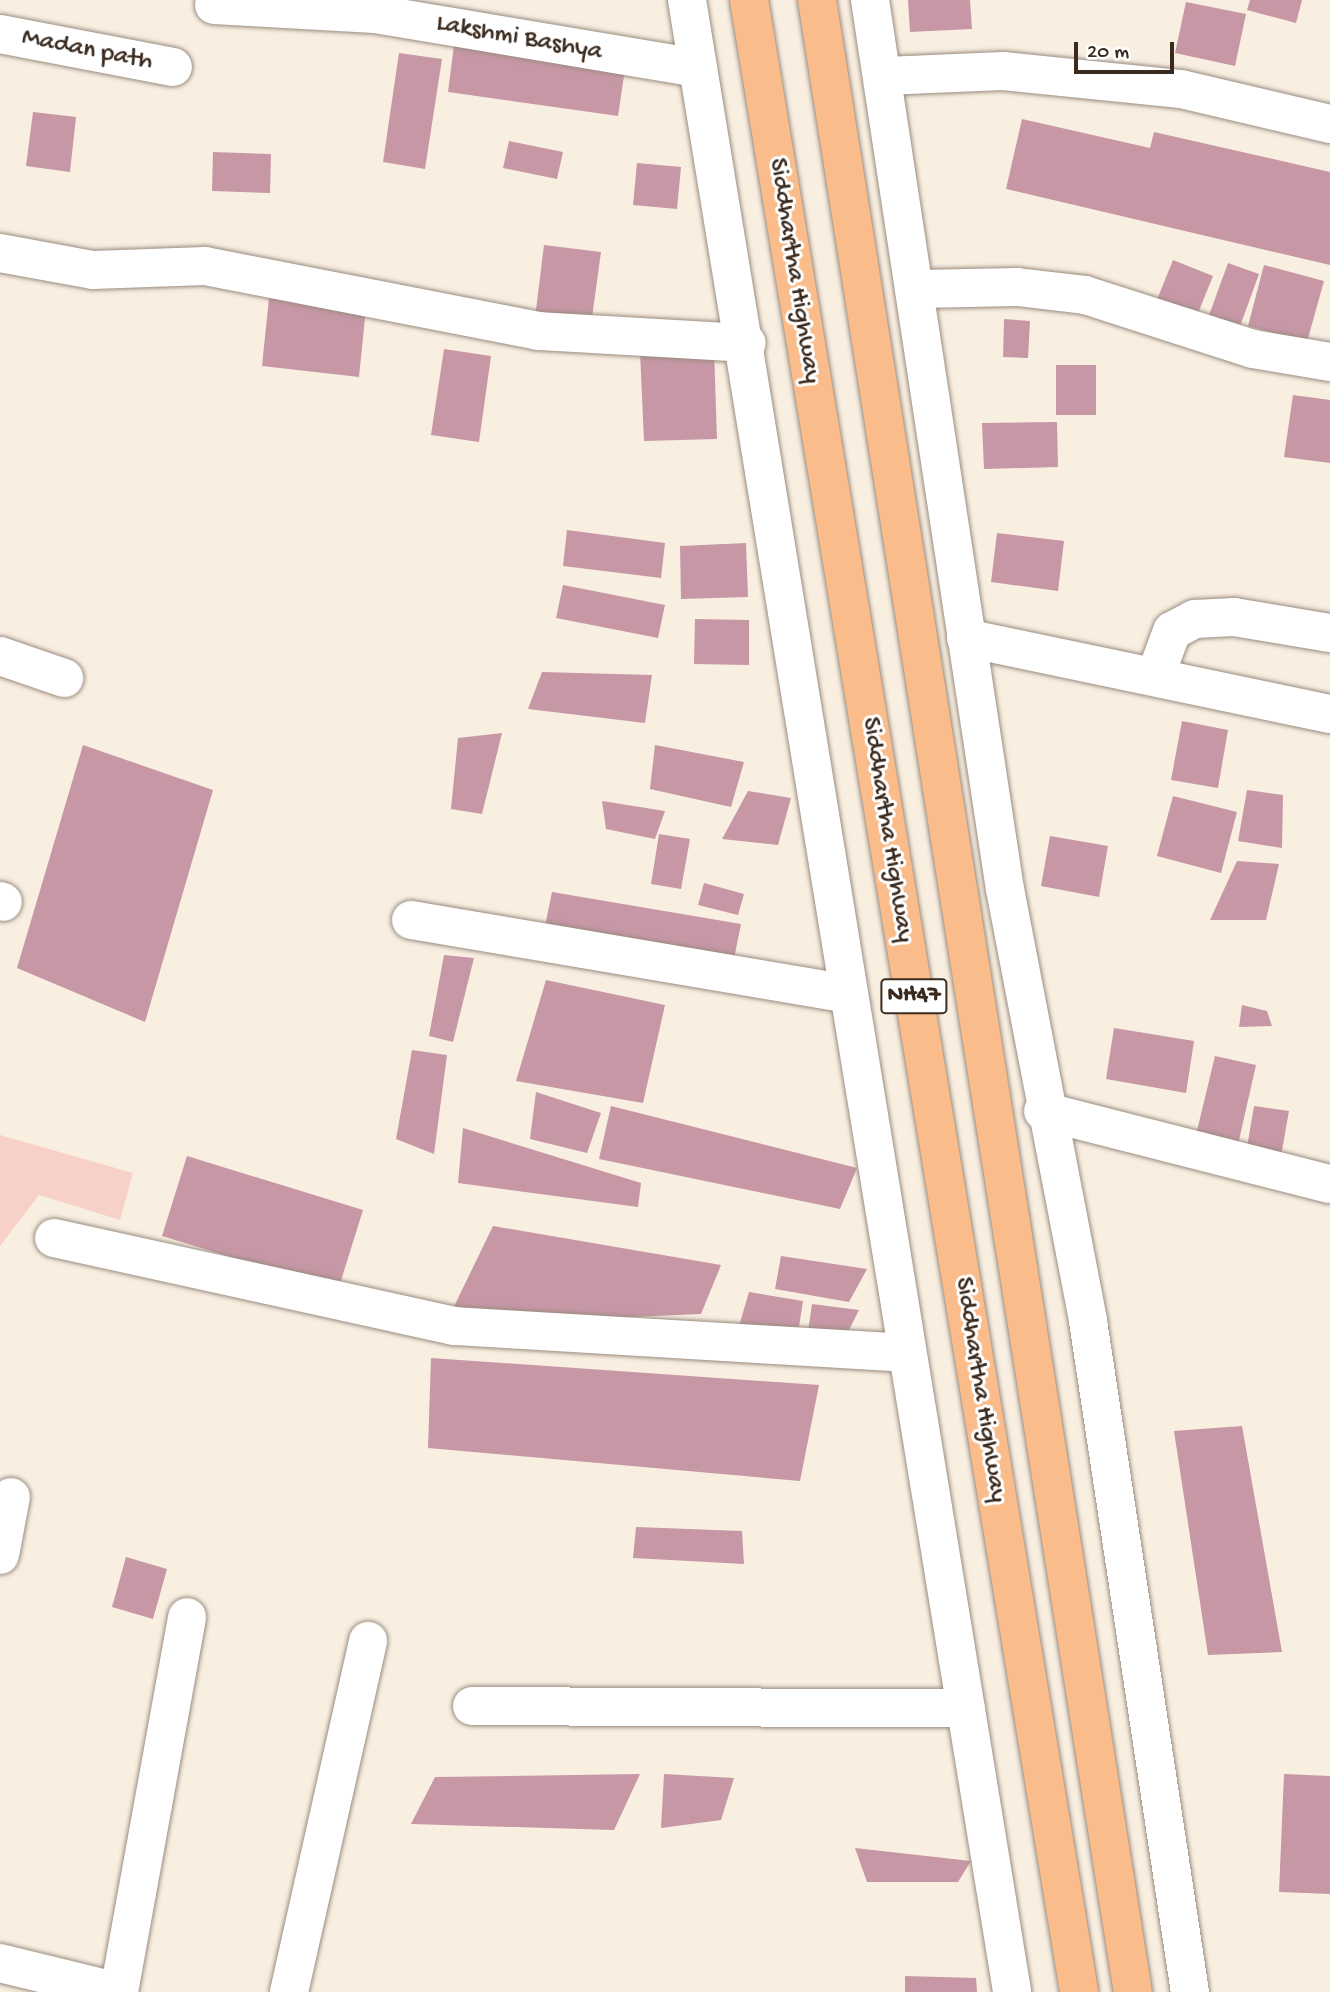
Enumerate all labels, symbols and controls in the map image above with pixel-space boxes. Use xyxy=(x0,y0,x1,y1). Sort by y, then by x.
street label: Lakshmi Bashya xyxy=(434,9,604,69)
street label: Madan path xyxy=(19,23,155,79)
scale bar xyxy=(1078,28,1178,72)
text: 20 m xyxy=(1087,41,1129,66)
street label: Siddhartha Highway xyxy=(760,156,826,386)
street label: Siddhartha Highway xyxy=(853,715,919,945)
road number: NH47 xyxy=(879,976,949,1016)
street label: Siddhartha Highway xyxy=(946,1275,1012,1505)

